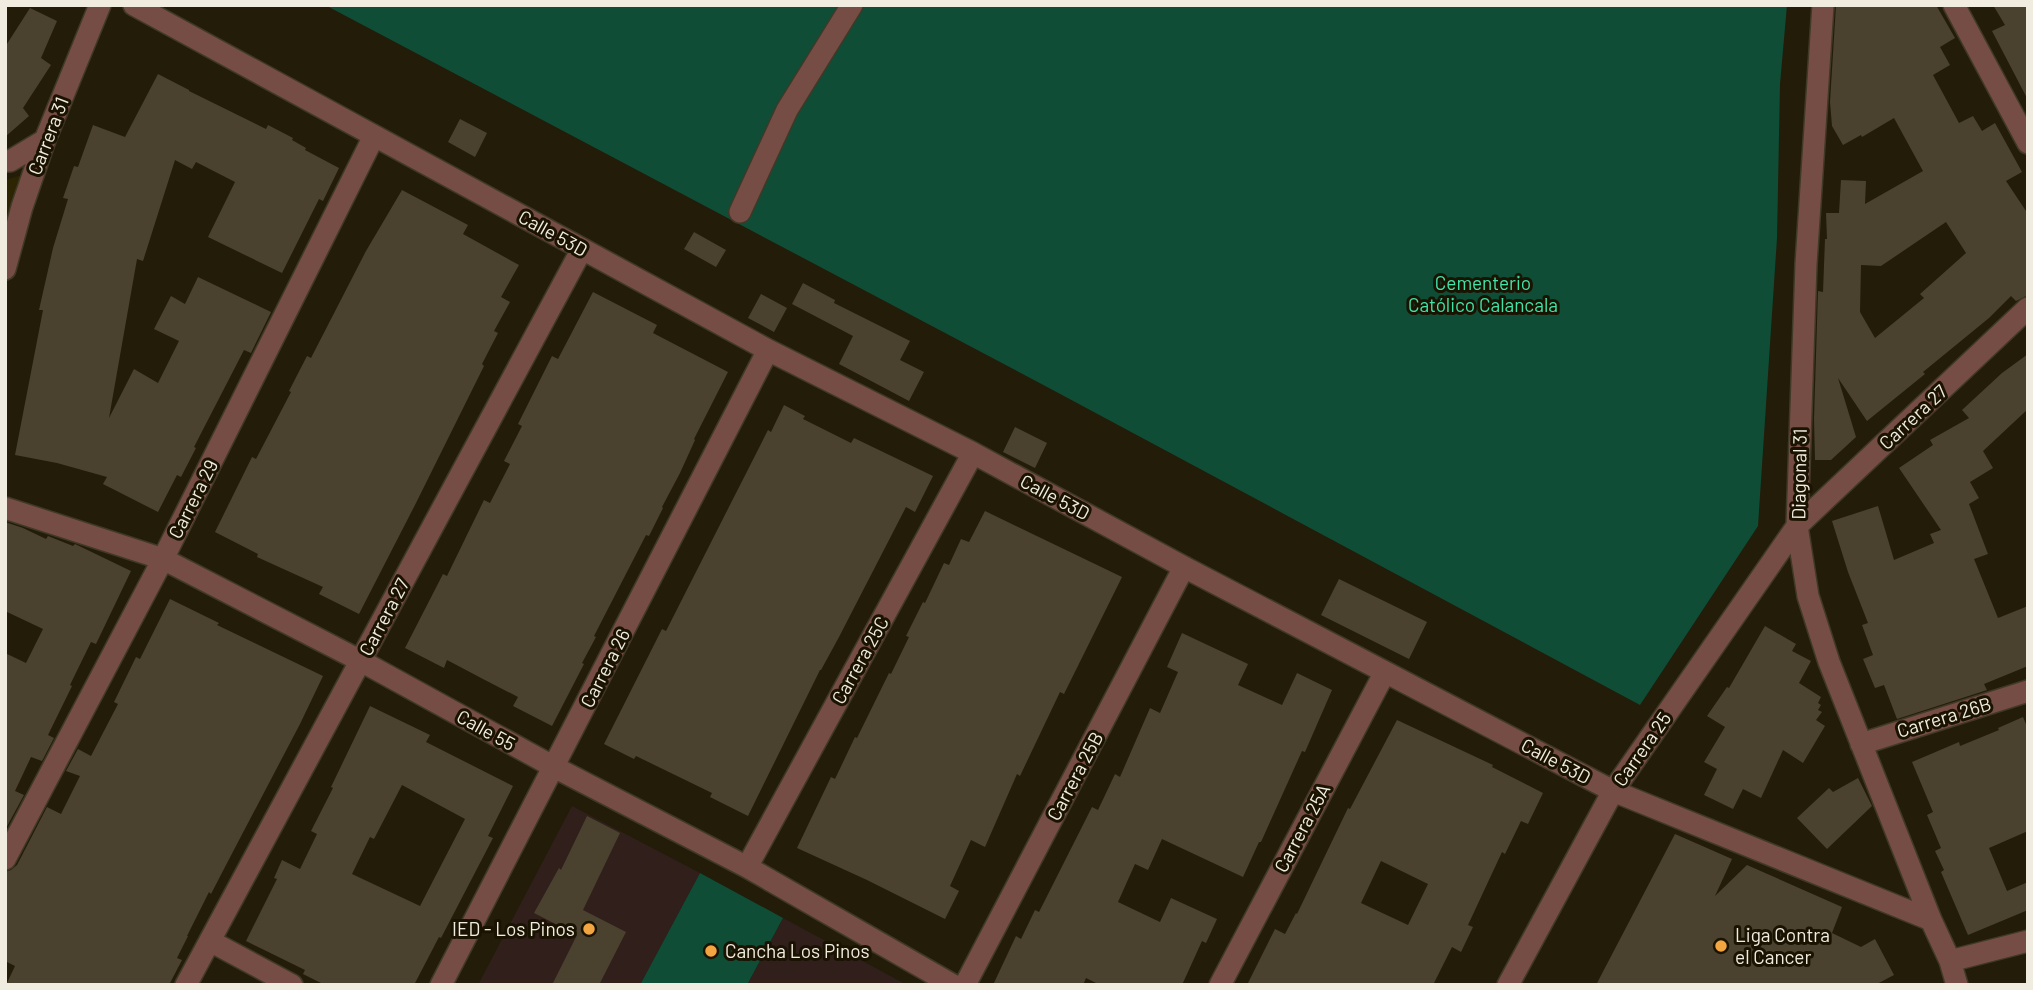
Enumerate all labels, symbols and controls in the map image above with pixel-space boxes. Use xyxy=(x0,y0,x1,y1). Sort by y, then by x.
street label: Carrera 31 xyxy=(22,94,73,178)
street label: Calle 53D xyxy=(515,204,592,261)
park label: Cementerio Católico Calancala xyxy=(1408,271,1558,316)
street label: Carrera 27 xyxy=(1874,379,1951,454)
street label: Diagonal 31 xyxy=(1786,428,1811,520)
street label: Carrera 29 xyxy=(163,455,222,542)
street label: Calle 53D xyxy=(1017,469,1094,524)
street label: Carrera 27 xyxy=(354,574,414,659)
street label: Carrera 25C xyxy=(826,612,893,708)
street label: Carrera 26 xyxy=(575,625,634,711)
street label: Carrera 26B xyxy=(1894,691,1994,742)
street label: Calle 55 xyxy=(453,704,520,755)
street label: Carrera 25 xyxy=(1608,707,1675,790)
street label: Carrera 25B xyxy=(1042,727,1108,824)
street label: Calle 53D xyxy=(1518,733,1595,788)
street label: Carrera 25A xyxy=(1269,780,1334,876)
place label: IED - Los Pinos xyxy=(452,917,575,940)
marker: IED - Los Pinos xyxy=(581,921,597,937)
place label: Liga Contra el Cancer xyxy=(1735,923,1830,968)
marker: Liga Contra el Cancer xyxy=(1713,938,1729,954)
place label: Cancha Los Pinos xyxy=(725,939,870,962)
marker: Cancha Los Pinos xyxy=(703,943,719,959)

